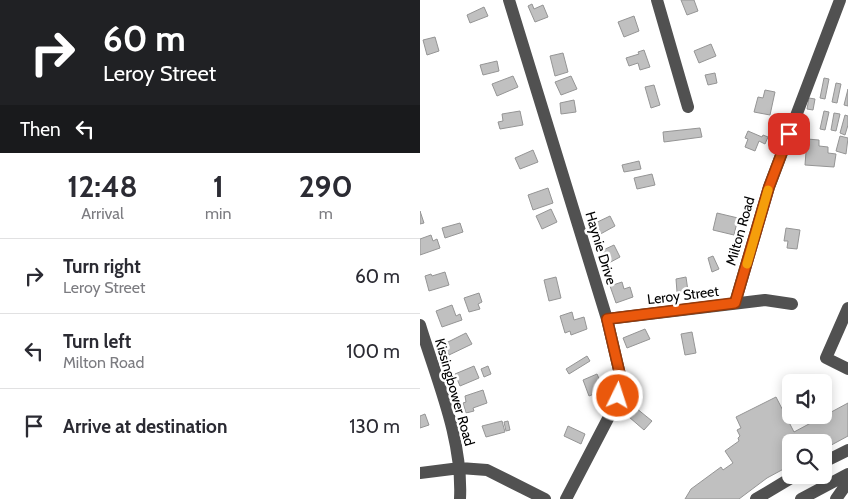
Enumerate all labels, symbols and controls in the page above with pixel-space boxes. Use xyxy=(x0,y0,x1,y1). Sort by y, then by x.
text: 60 m xyxy=(103,17,186,60)
icon: right xyxy=(20,20,85,85)
text: Leroy Street xyxy=(103,60,216,87)
pin xyxy=(768,113,810,155)
icon: left xyxy=(71,115,99,143)
text: Then xyxy=(20,118,61,141)
icon: arrive xyxy=(775,120,803,148)
text: 12:48 xyxy=(67,168,138,205)
text: 1 xyxy=(213,168,224,205)
text: 290 xyxy=(299,168,353,205)
street label: Milton Road xyxy=(722,194,758,268)
text: Arrival xyxy=(81,204,124,223)
text: min xyxy=(205,204,231,223)
text: m xyxy=(319,204,333,223)
street label: Haynie Drive xyxy=(581,209,621,287)
text: Turn right xyxy=(63,255,141,278)
icon: right xyxy=(20,262,48,290)
text: 60 m xyxy=(355,265,400,288)
text: Leroy Street xyxy=(63,278,145,297)
street label: Leroy Street xyxy=(646,282,720,308)
text: Turn left xyxy=(63,330,131,353)
street label: Kissingbower Road xyxy=(431,336,479,448)
icon: left xyxy=(20,337,48,365)
text: 100 m xyxy=(346,340,400,363)
text: Milton Road xyxy=(63,353,144,372)
position arrow xyxy=(591,369,643,421)
map controls xyxy=(782,374,832,484)
button: sound xyxy=(782,374,832,424)
icon: arrive xyxy=(20,412,48,440)
text: Arrive at destination xyxy=(63,415,227,438)
text: 130 m xyxy=(349,415,400,438)
button: search xyxy=(782,434,832,484)

